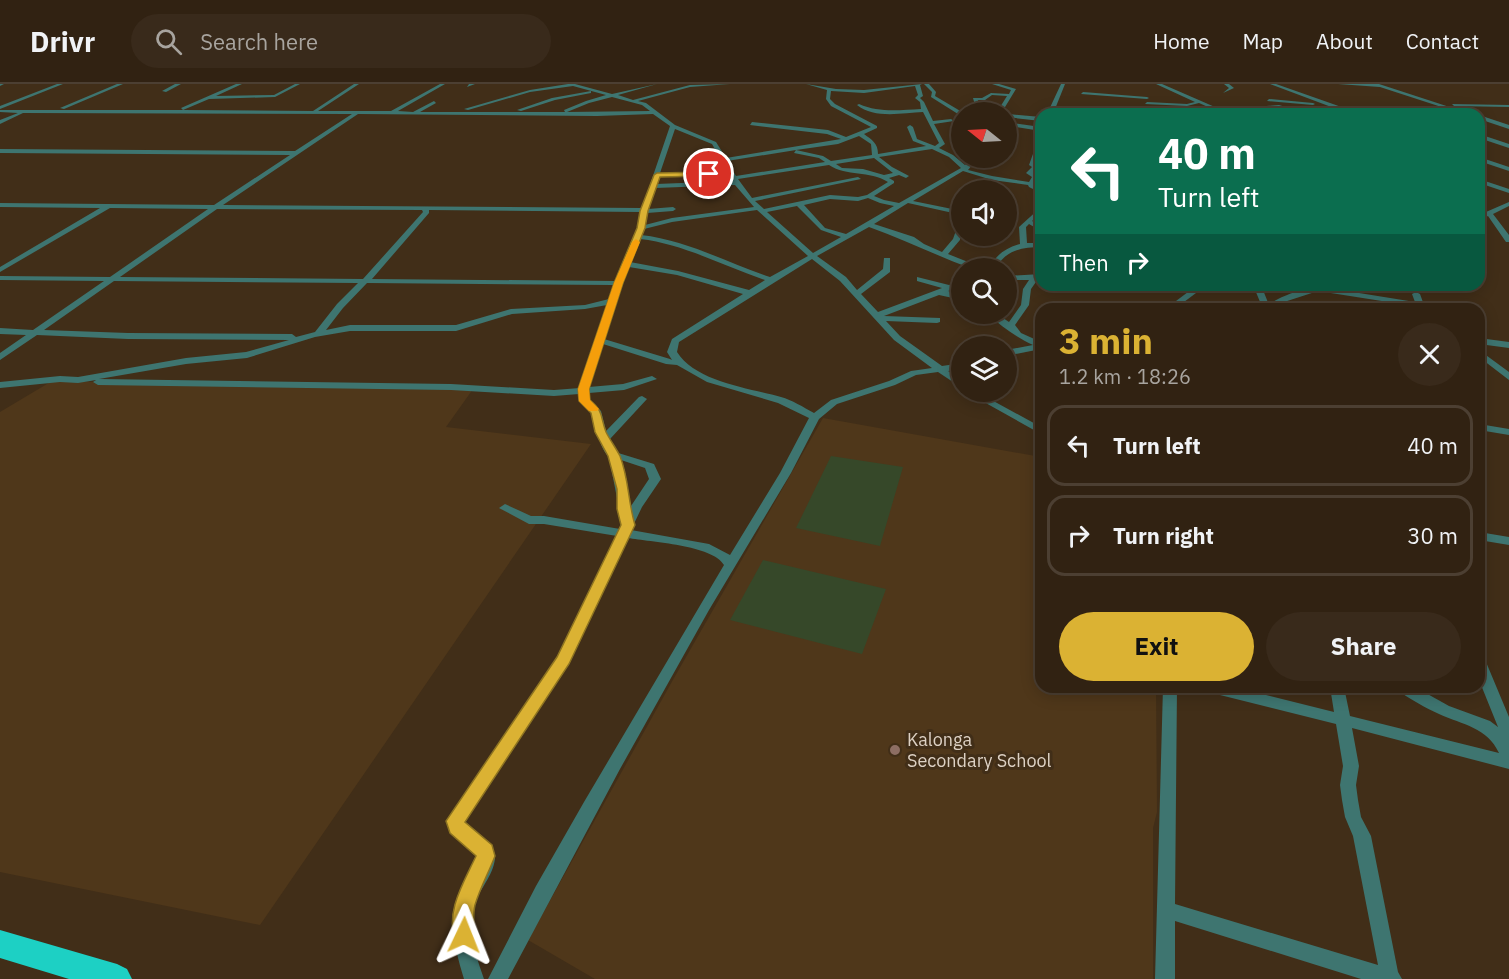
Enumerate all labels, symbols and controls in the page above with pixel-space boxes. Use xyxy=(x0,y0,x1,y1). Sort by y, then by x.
search box xyxy=(131,14,551,68)
text: Drivr xyxy=(30,23,95,60)
icon: search xyxy=(152,25,185,58)
text: Search here xyxy=(200,27,318,56)
text: Home xyxy=(1153,27,1210,55)
text: Map xyxy=(1243,27,1283,55)
text: About xyxy=(1316,27,1373,55)
text: Contact xyxy=(1406,27,1479,55)
north arrow xyxy=(951,102,1017,168)
map controls xyxy=(951,102,1017,402)
text: 40 m xyxy=(1158,126,1256,181)
icon: left xyxy=(1059,132,1137,210)
pin xyxy=(683,148,734,199)
icon: arrive xyxy=(692,157,725,190)
text: Turn left xyxy=(1158,179,1259,214)
button: sound xyxy=(951,180,1017,246)
icon: right xyxy=(1121,246,1154,279)
text: Then xyxy=(1059,248,1109,277)
button: search xyxy=(951,258,1017,324)
text: 3 min xyxy=(1059,317,1153,364)
button: close xyxy=(1398,323,1461,386)
button: layers xyxy=(951,336,1017,402)
text: 1.2 km · 18:26 xyxy=(1059,363,1191,390)
icon: left xyxy=(1062,429,1095,462)
text: Turn left xyxy=(1113,431,1201,460)
text: 40 m xyxy=(1407,431,1458,460)
icon: right xyxy=(1062,519,1095,552)
text: Turn right xyxy=(1113,521,1214,550)
text: 30 m xyxy=(1407,521,1458,550)
button: Exit xyxy=(1059,612,1254,681)
button: Share xyxy=(1266,612,1461,681)
place label: Kalonga Secondary School xyxy=(907,728,1052,772)
marker: Kalonga Secondary School xyxy=(888,743,902,757)
position arrow xyxy=(432,903,496,967)

